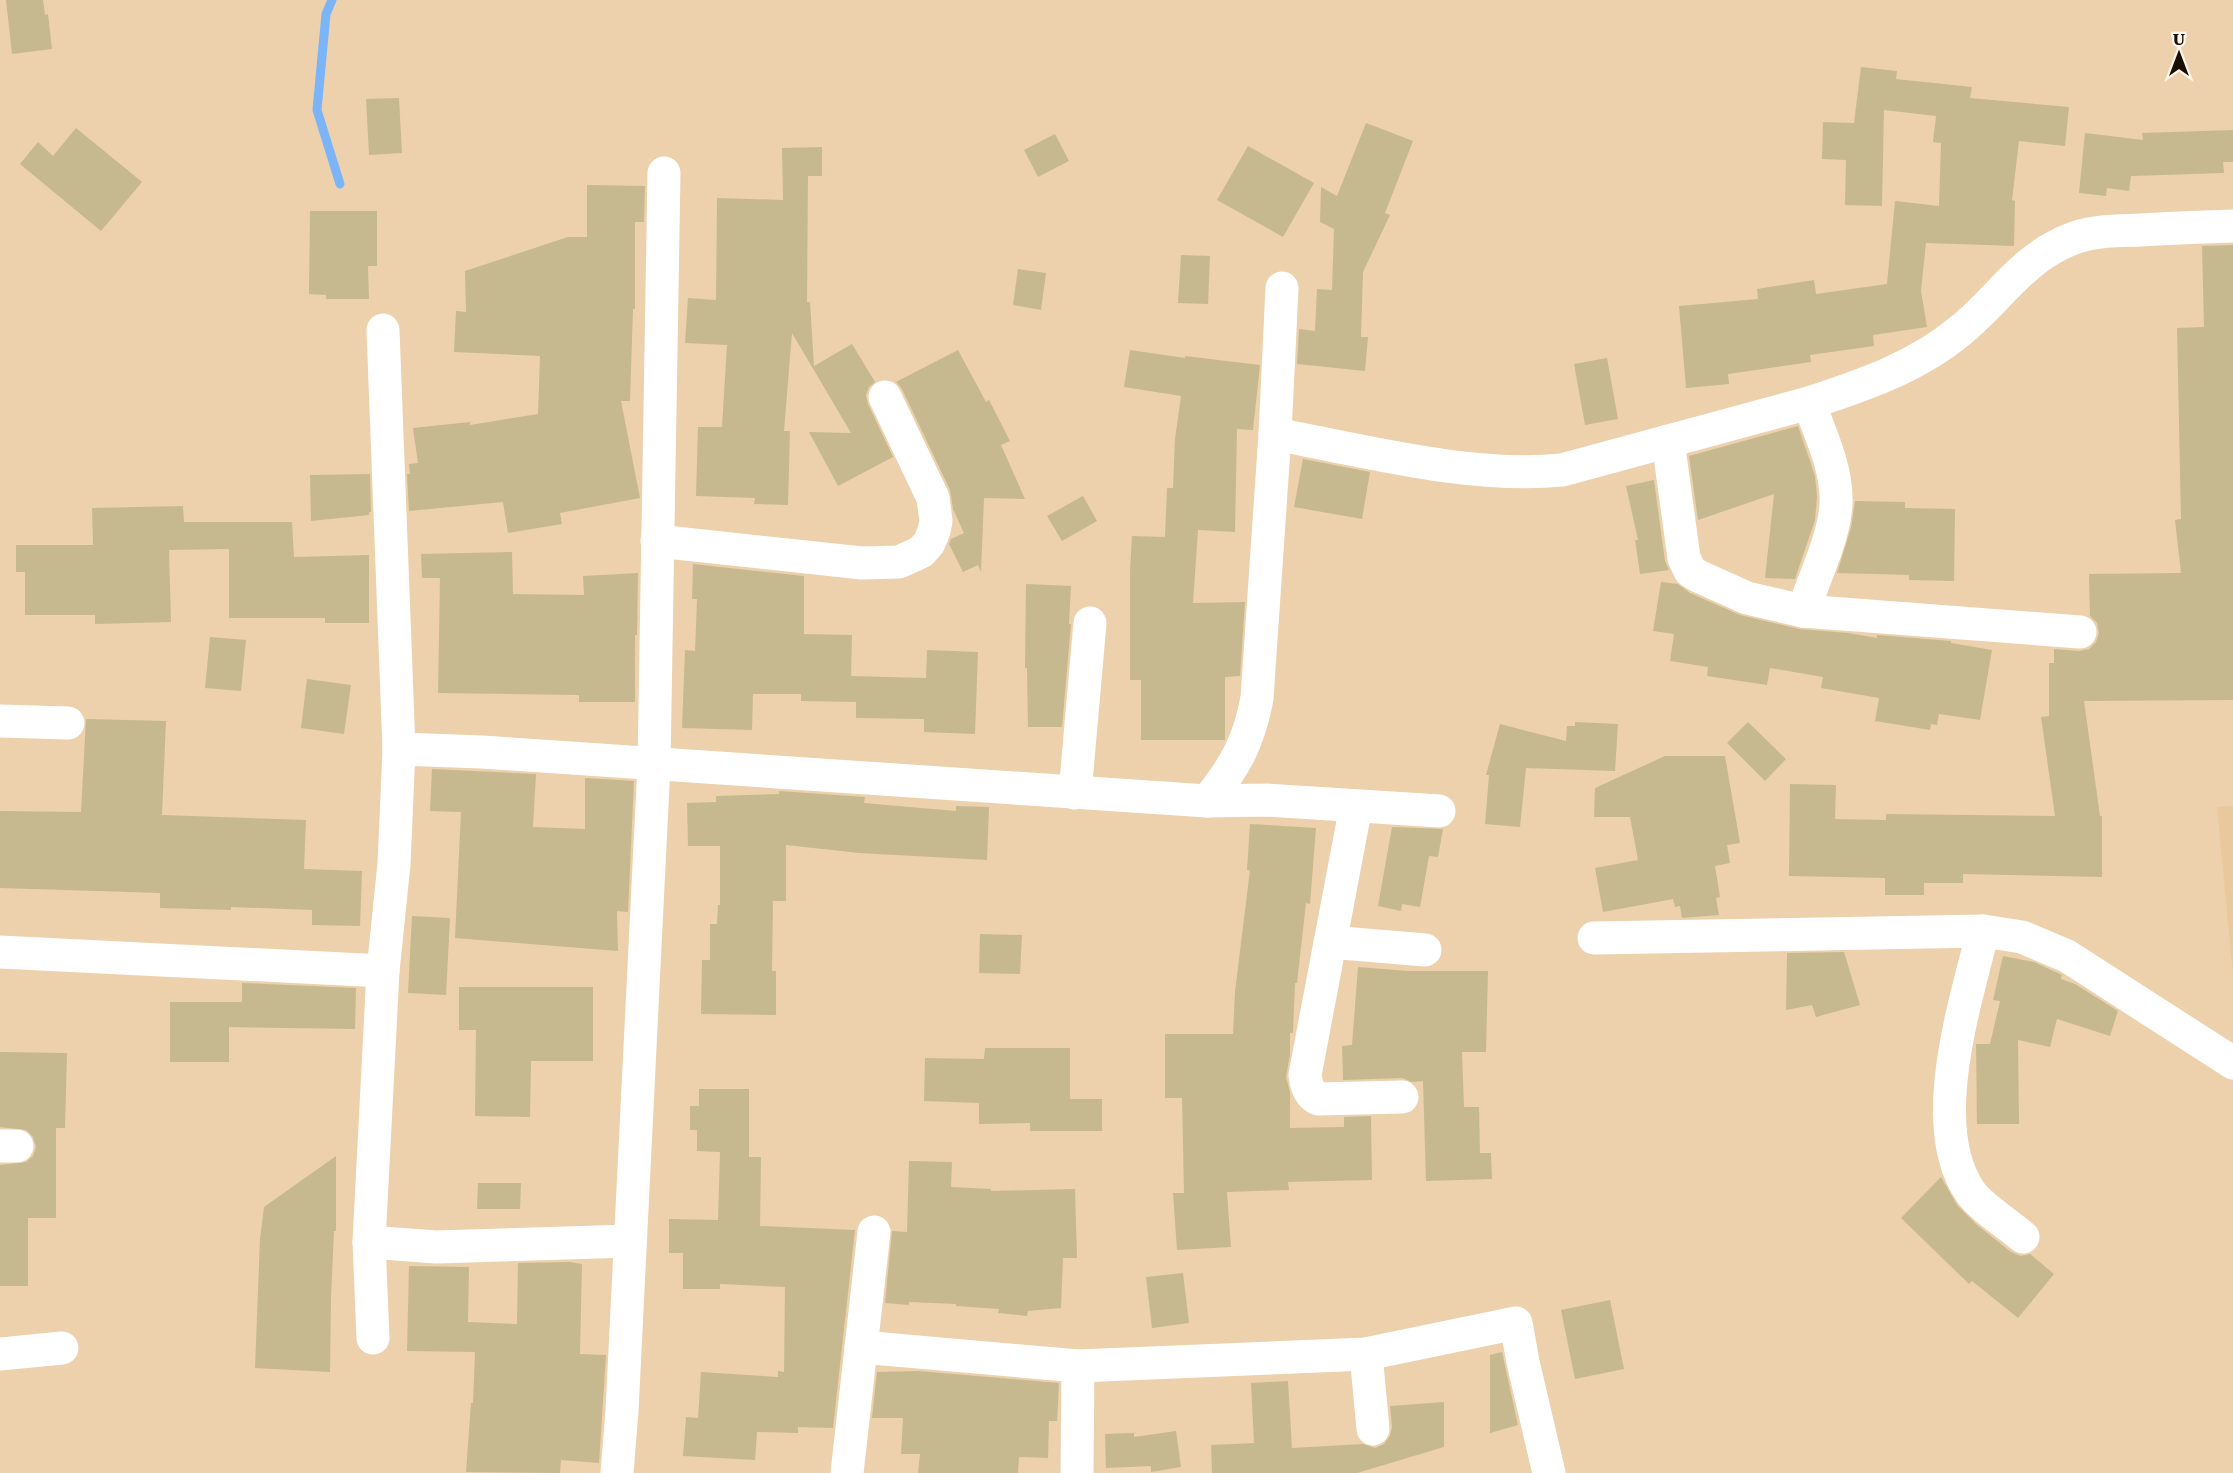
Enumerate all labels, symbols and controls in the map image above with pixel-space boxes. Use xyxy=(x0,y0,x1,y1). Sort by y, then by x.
north arrow xyxy=(2149,24,2209,84)
text: U xyxy=(2173,30,2185,49)

